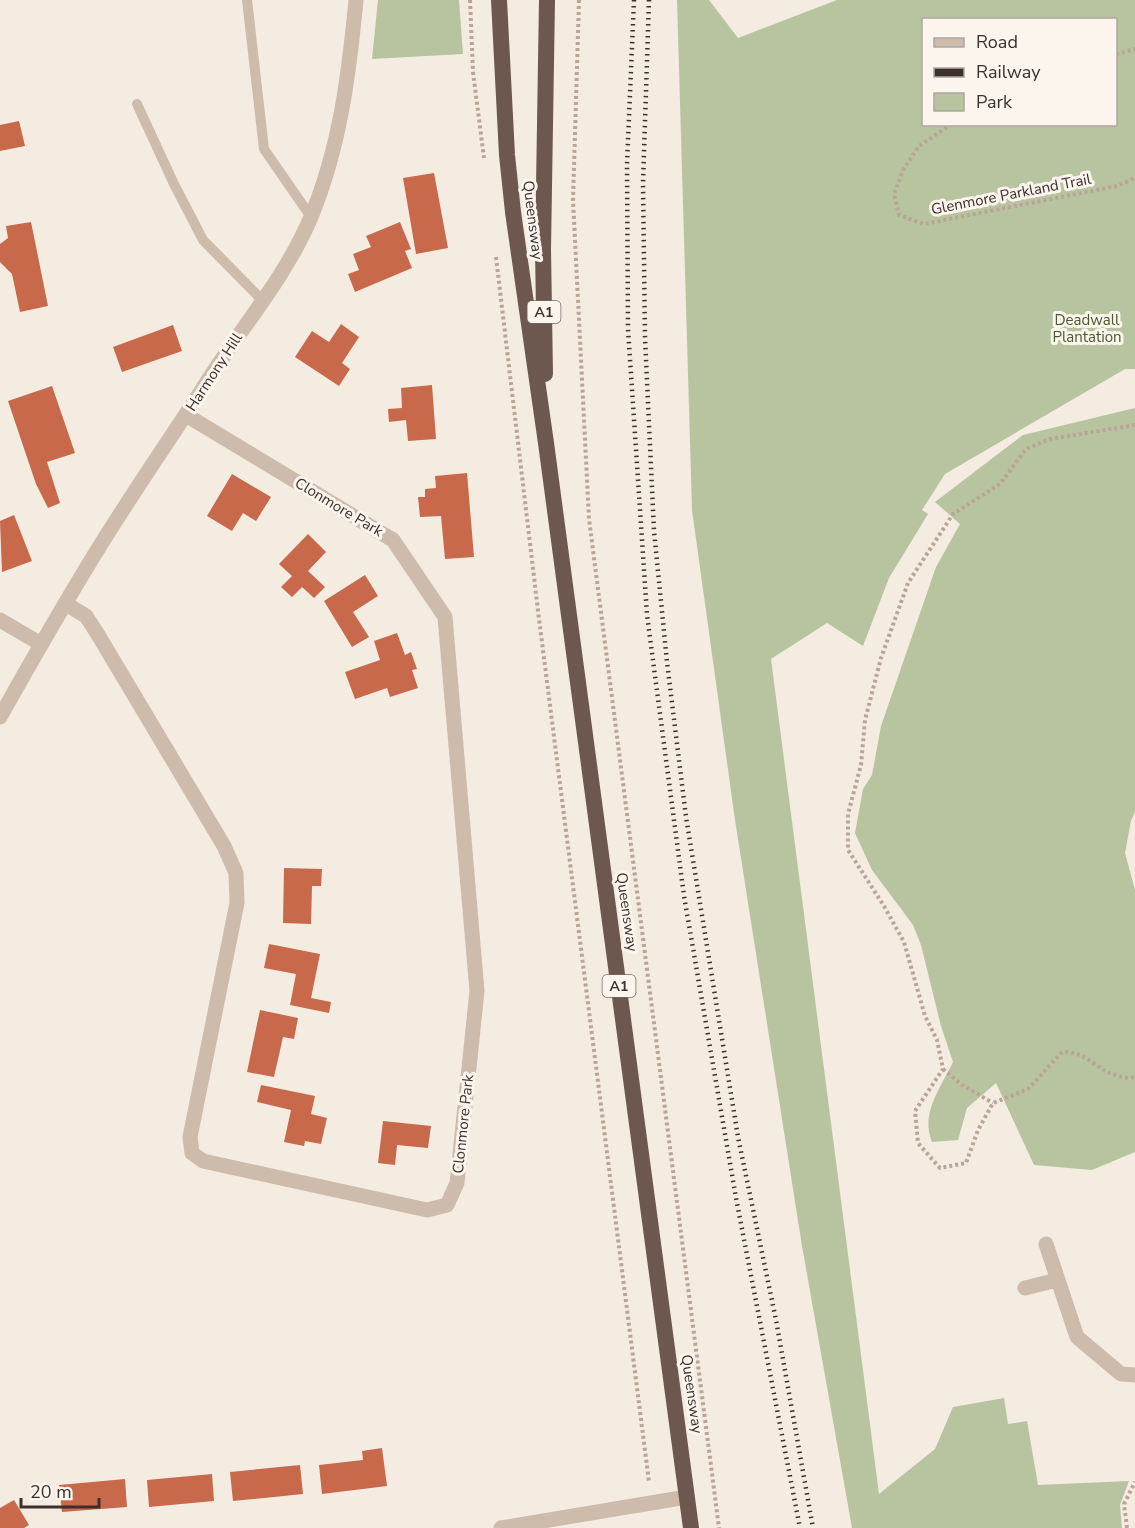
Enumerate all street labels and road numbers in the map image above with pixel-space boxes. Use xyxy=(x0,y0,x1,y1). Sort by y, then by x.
street label: Glenmore Parkland Trail xyxy=(929,169,1093,219)
street label: Queensway xyxy=(518,179,548,261)
road number: A1 xyxy=(528,301,560,323)
street label: Harmony Hill xyxy=(181,328,247,415)
street label: Clonmore Park xyxy=(291,473,387,541)
street label: Queensway xyxy=(612,871,642,953)
road number: A1 xyxy=(602,975,636,997)
street label: Clonmore Park xyxy=(448,1073,478,1175)
street label: Queensway xyxy=(677,1353,707,1435)

